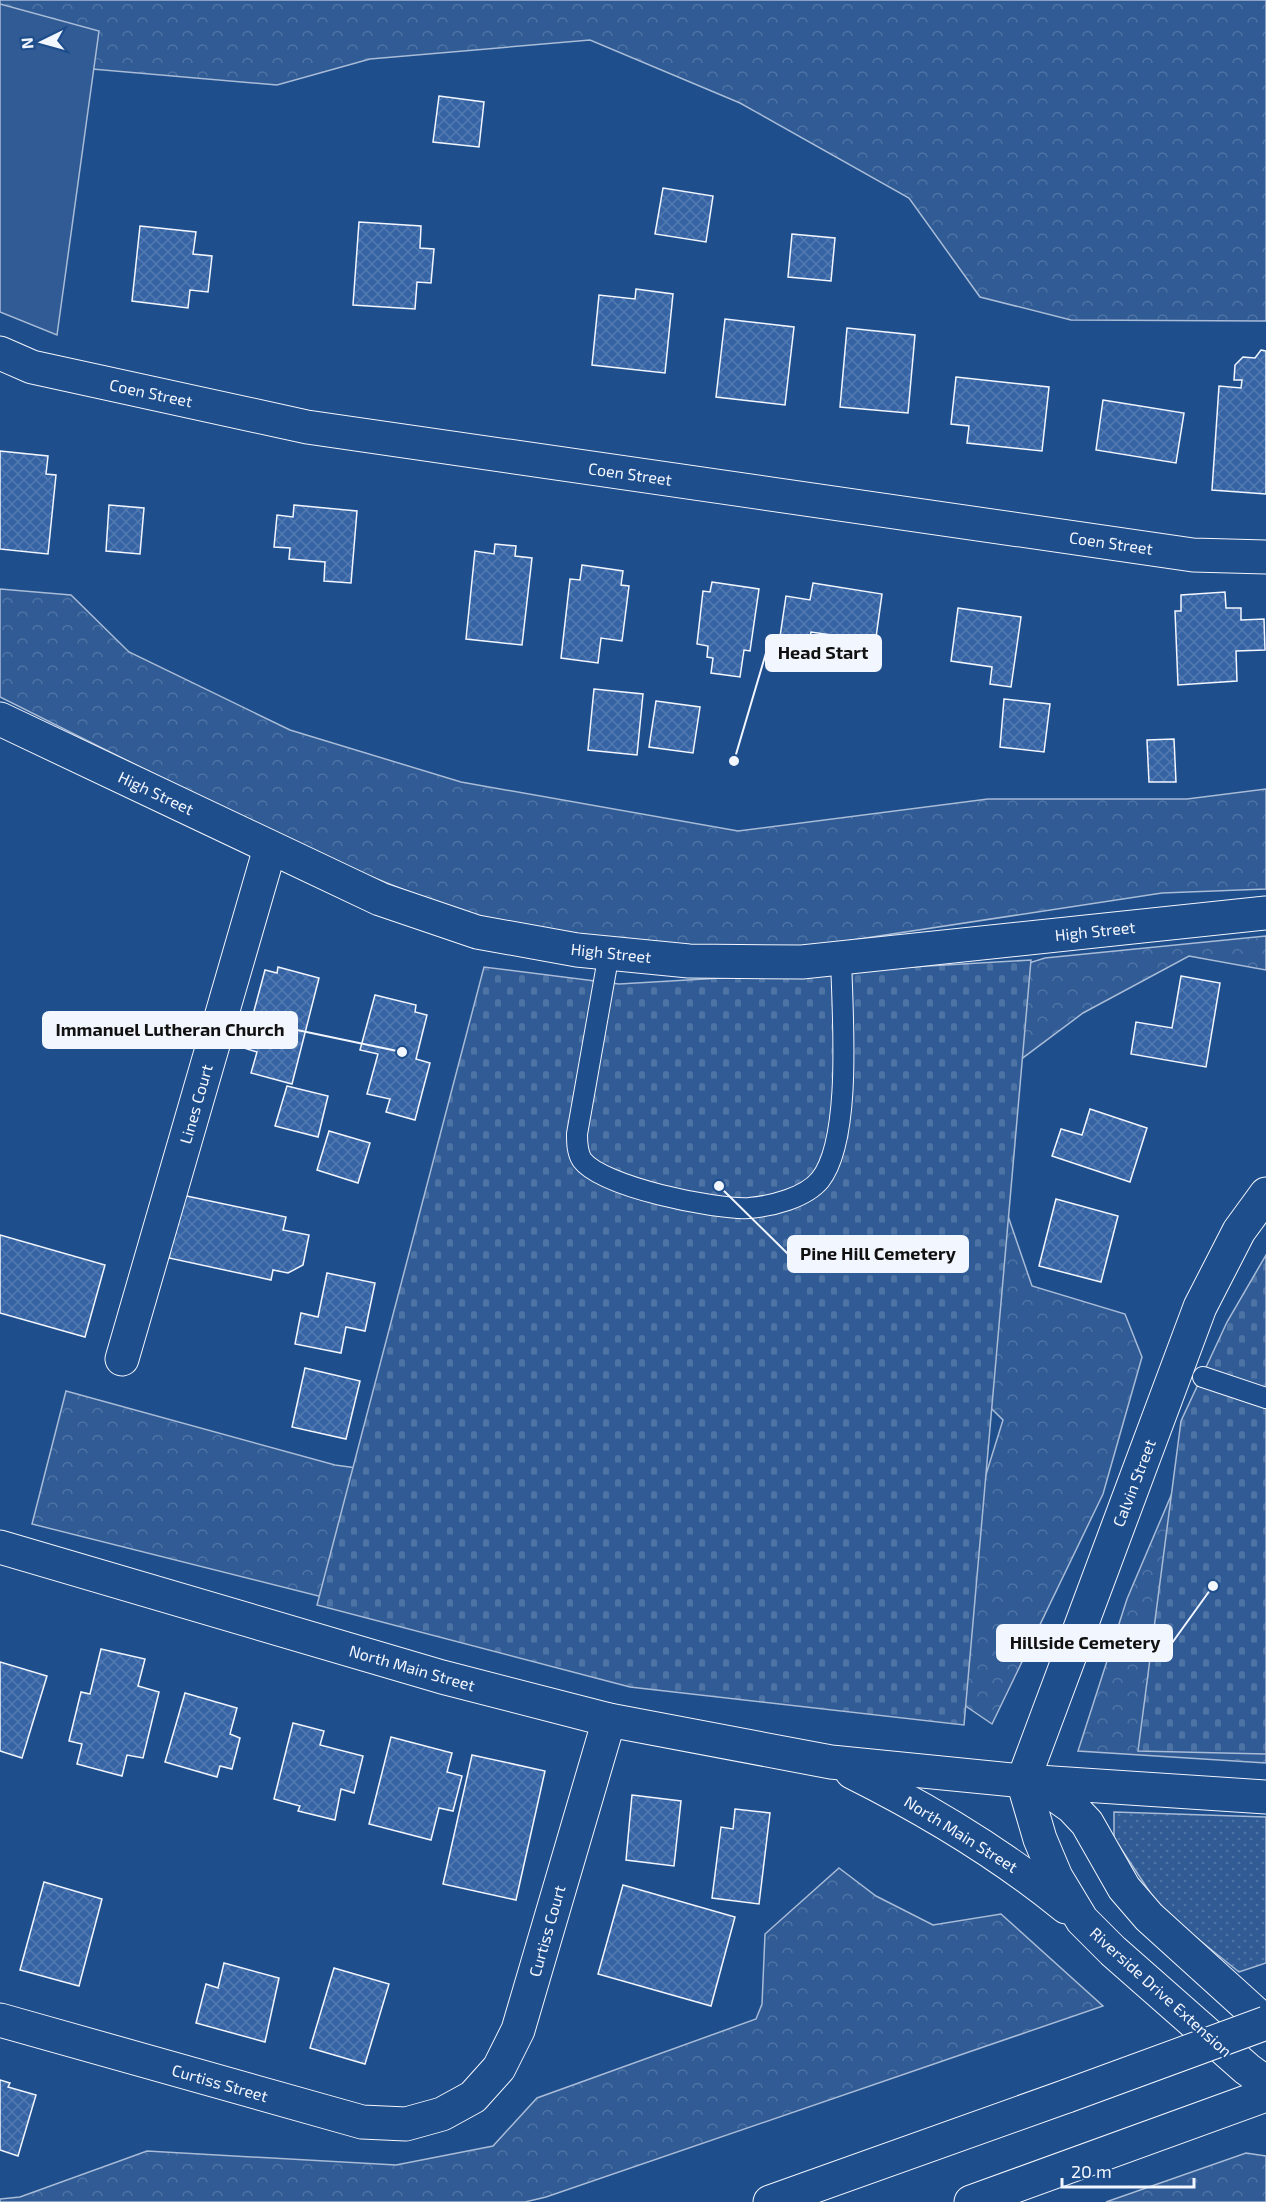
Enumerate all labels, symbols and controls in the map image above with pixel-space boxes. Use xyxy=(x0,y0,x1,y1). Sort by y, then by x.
north arrow xyxy=(12,12,72,72)
text: N xyxy=(17,37,37,50)
street label: Coen Street xyxy=(108,374,194,411)
street label: Coen Street xyxy=(587,458,673,489)
street label: Coen Street xyxy=(1068,527,1154,558)
callout: Head Start xyxy=(766,635,881,671)
text: Head Start xyxy=(778,641,869,663)
street label: High Street xyxy=(116,767,197,818)
street label: High Street xyxy=(1054,917,1136,944)
street label: High Street xyxy=(570,939,652,966)
callout: Immanuel Lutheran Church xyxy=(43,1012,297,1048)
text: Immanuel Lutheran Church xyxy=(55,1018,285,1040)
street label: Lines Court xyxy=(175,1062,216,1146)
callout: Pine Hill Cemetery xyxy=(788,1236,968,1272)
text: Pine Hill Cemetery xyxy=(800,1242,957,1264)
street label: Calvin Street xyxy=(1108,1436,1159,1529)
callout: Hillside Cemetery xyxy=(997,1625,1172,1661)
text: Hillside Cemetery xyxy=(1010,1631,1161,1653)
street label: North Main Street xyxy=(347,1640,477,1695)
street label: North Main Street xyxy=(901,1791,1021,1876)
street label: Curtiss Court xyxy=(524,1883,569,1979)
street label: Riverside Drive Extension xyxy=(1087,1923,1236,2060)
street label: Curtiss Street xyxy=(170,2060,270,2105)
scale bar xyxy=(1062,2151,1194,2189)
text: 20 m xyxy=(1071,2160,1112,2182)

